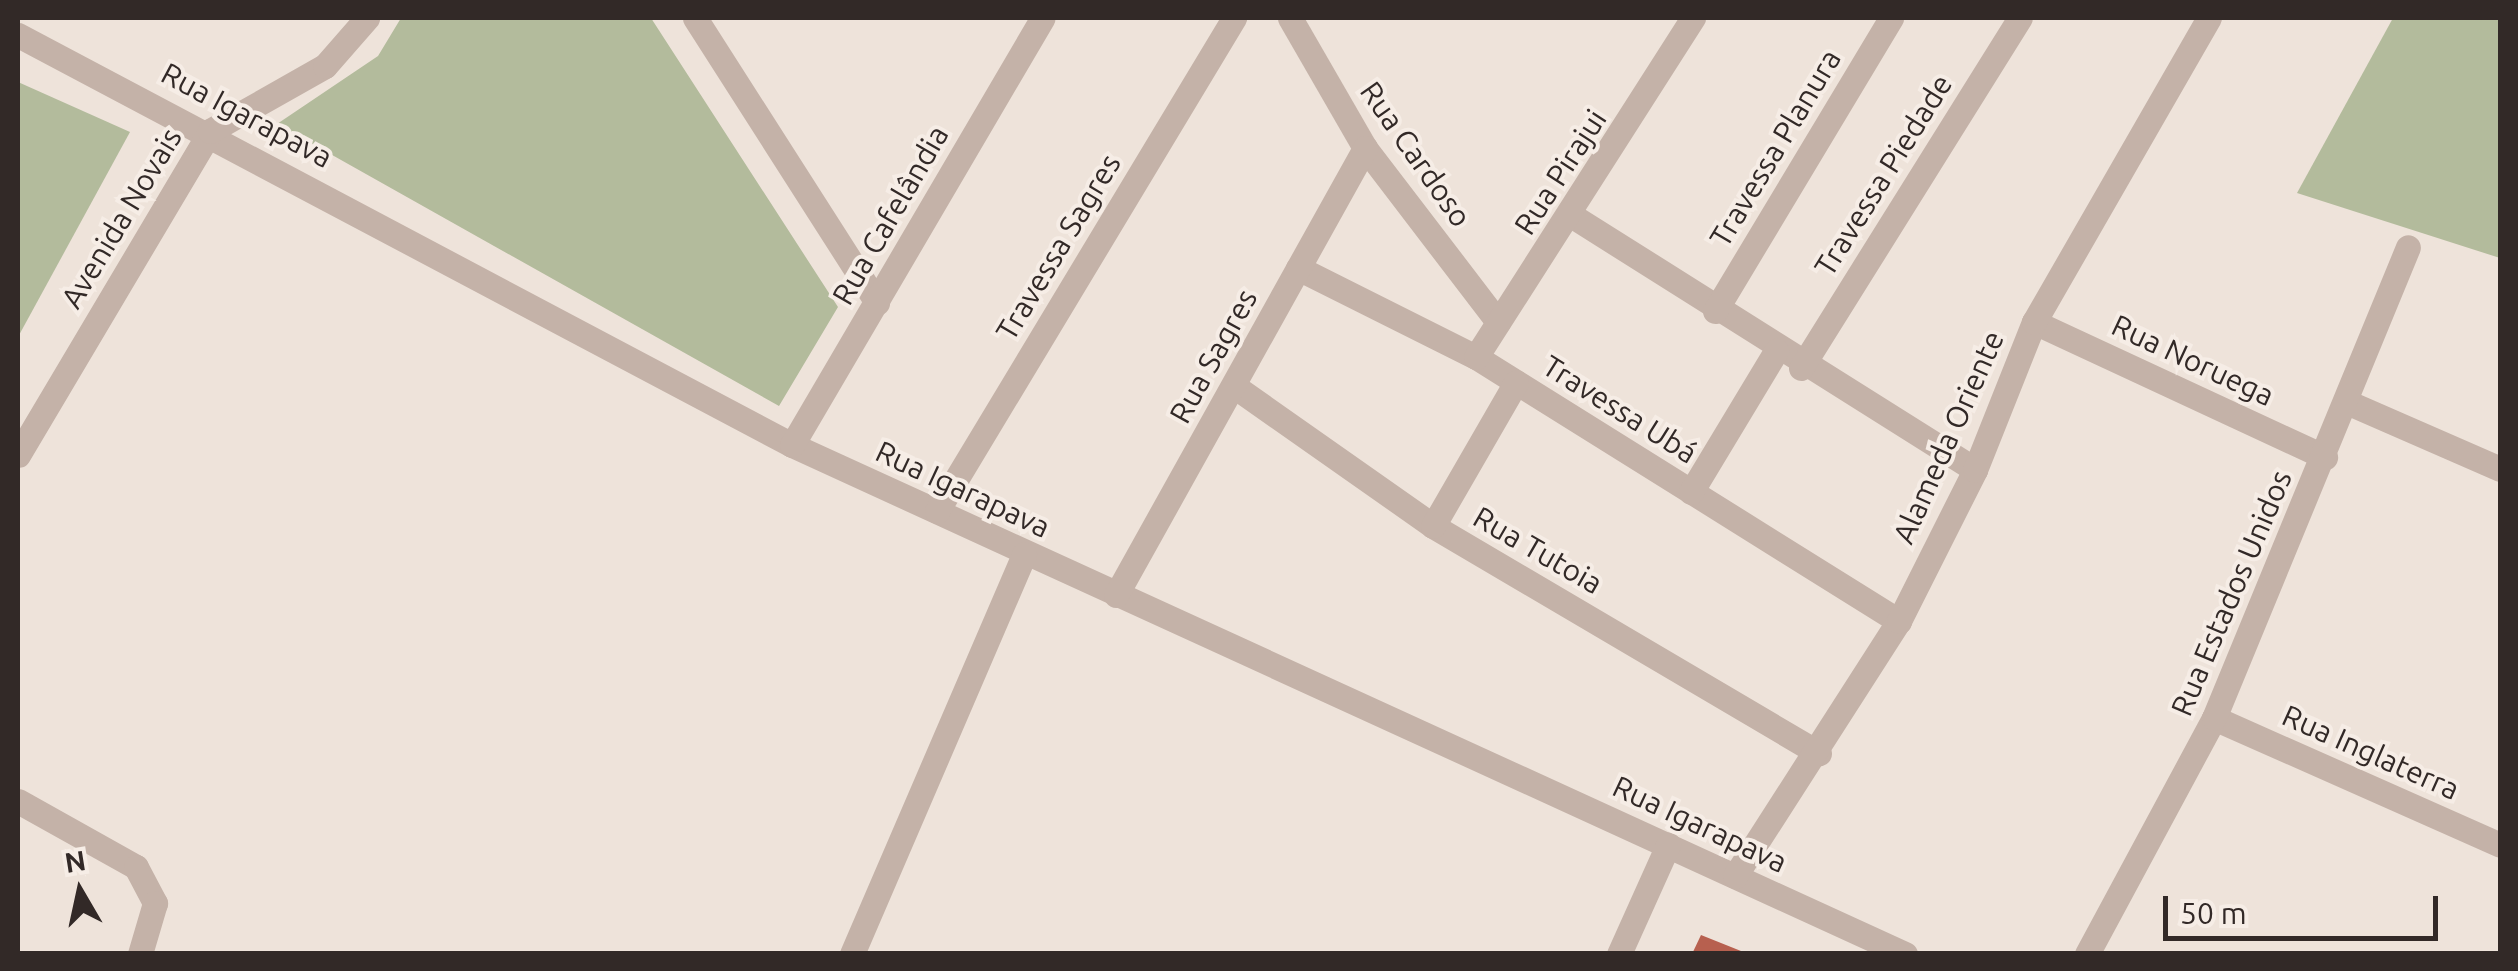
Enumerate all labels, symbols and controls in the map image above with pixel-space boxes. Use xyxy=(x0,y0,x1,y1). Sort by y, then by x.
street label: Travessa Planura xyxy=(1702,43,1848,253)
street label: Rua Igarapava xyxy=(155,55,339,175)
street label: Travessa Piedade xyxy=(1807,68,1959,282)
street label: Rua Cardoso xyxy=(1353,74,1479,234)
street label: Rua Pirajui xyxy=(1506,103,1614,241)
street label: Rua Cafelândia xyxy=(824,119,956,311)
street label: Avenida Novais xyxy=(53,121,189,315)
street label: Travessa Sagres xyxy=(988,147,1128,347)
street label: Rua Sagres xyxy=(1162,283,1264,429)
street label: Rua Noruega xyxy=(2106,307,2280,413)
street label: Alameda Oriente xyxy=(1885,325,2011,549)
street label: Travessa Ubá xyxy=(1536,347,1704,471)
street label: Rua Igarapava xyxy=(870,433,1056,545)
street label: Rua Estados Unidos xyxy=(2163,465,2299,721)
street label: Rua Tutoia xyxy=(1467,499,1609,601)
street label: Rua Inglaterra xyxy=(2277,697,2465,807)
street label: Rua Igarapava xyxy=(1607,768,1793,880)
north arrow xyxy=(30,841,130,941)
text: N xyxy=(62,844,88,878)
scale bar xyxy=(2168,876,2443,938)
text: 50 m xyxy=(2180,896,2247,930)

